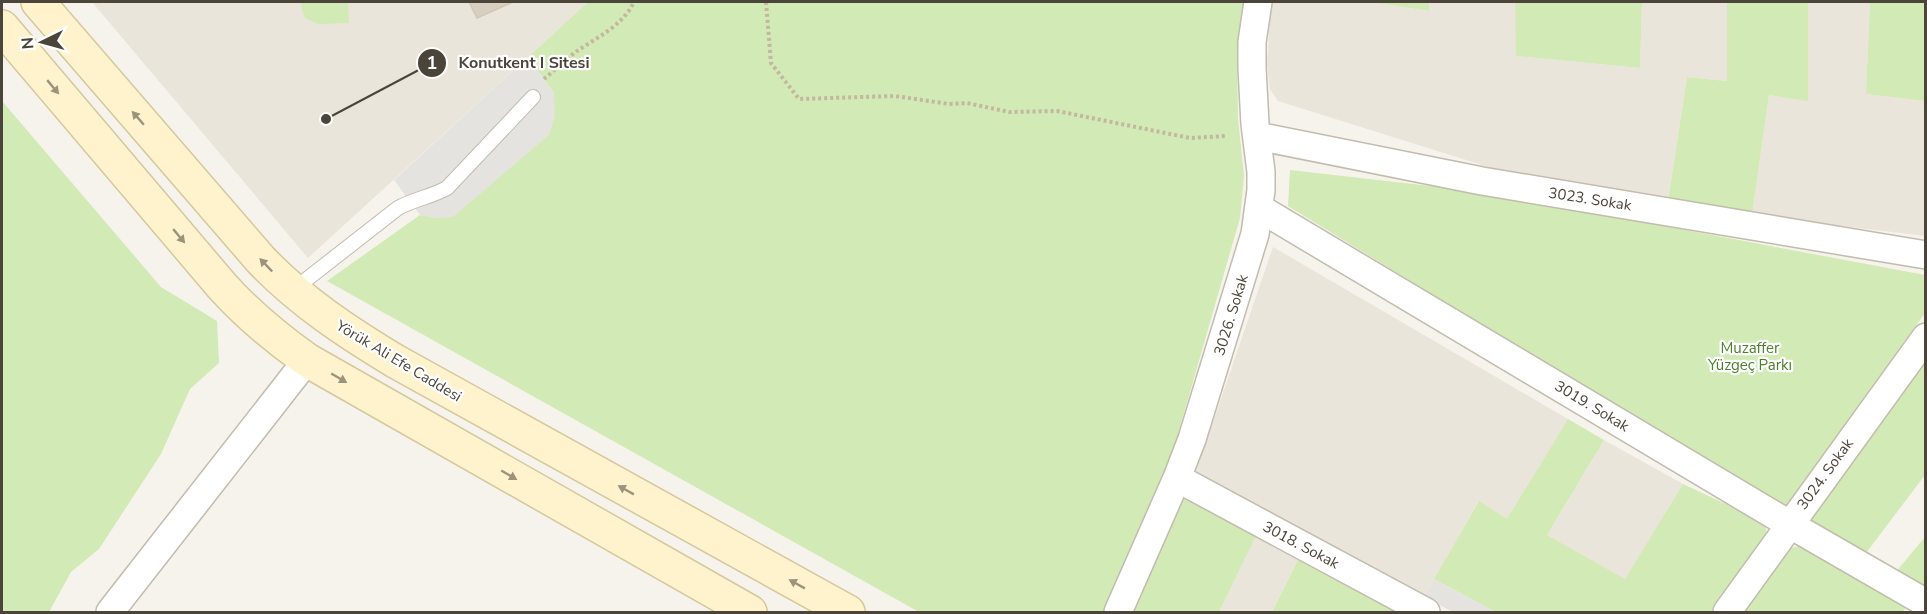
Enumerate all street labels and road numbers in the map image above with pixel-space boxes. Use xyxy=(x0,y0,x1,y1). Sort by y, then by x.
street label: 3023. Sokak xyxy=(1547,183,1633,216)
street label: 3026. Sokak xyxy=(1209,272,1253,358)
street label: Yörük Ali Efe Caddesi xyxy=(332,315,466,406)
street label: 3019. Sokak xyxy=(1551,376,1633,436)
street label: 3024. Sokak xyxy=(1792,434,1858,514)
street label: 3018. Sokak xyxy=(1259,517,1343,574)

